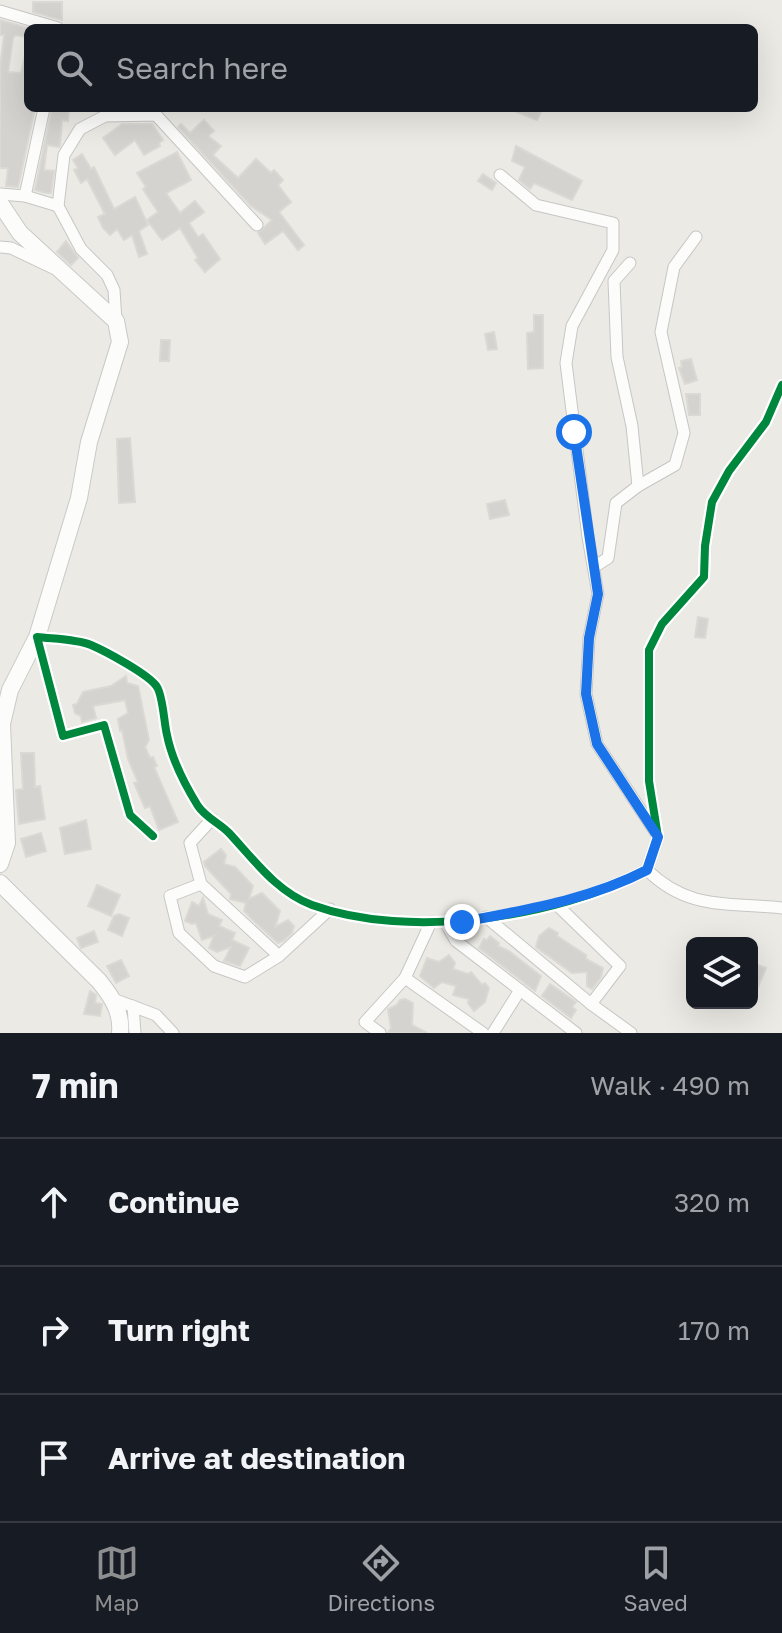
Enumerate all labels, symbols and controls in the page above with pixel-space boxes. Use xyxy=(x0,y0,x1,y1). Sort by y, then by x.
search box xyxy=(24,24,758,112)
icon: search xyxy=(52,46,96,90)
text: Search here xyxy=(116,50,288,86)
route start xyxy=(556,414,592,450)
route end xyxy=(444,904,480,940)
map controls xyxy=(686,937,758,1009)
button: layers xyxy=(686,937,758,1009)
text: 7 min xyxy=(32,1065,119,1105)
text: Walk · 490 m xyxy=(590,1070,750,1101)
icon: ahead xyxy=(32,1180,76,1224)
text: Continue xyxy=(108,1184,239,1220)
text: 320 m xyxy=(674,1187,750,1218)
icon: right xyxy=(32,1308,76,1352)
text: Turn right xyxy=(108,1312,250,1348)
text: 170 m xyxy=(678,1315,750,1346)
icon: arrive xyxy=(32,1436,76,1480)
text: Arrive at destination xyxy=(108,1440,405,1476)
tab: Map xyxy=(94,1541,139,1616)
tab: Directions xyxy=(328,1541,435,1616)
tab: Saved xyxy=(624,1541,688,1616)

